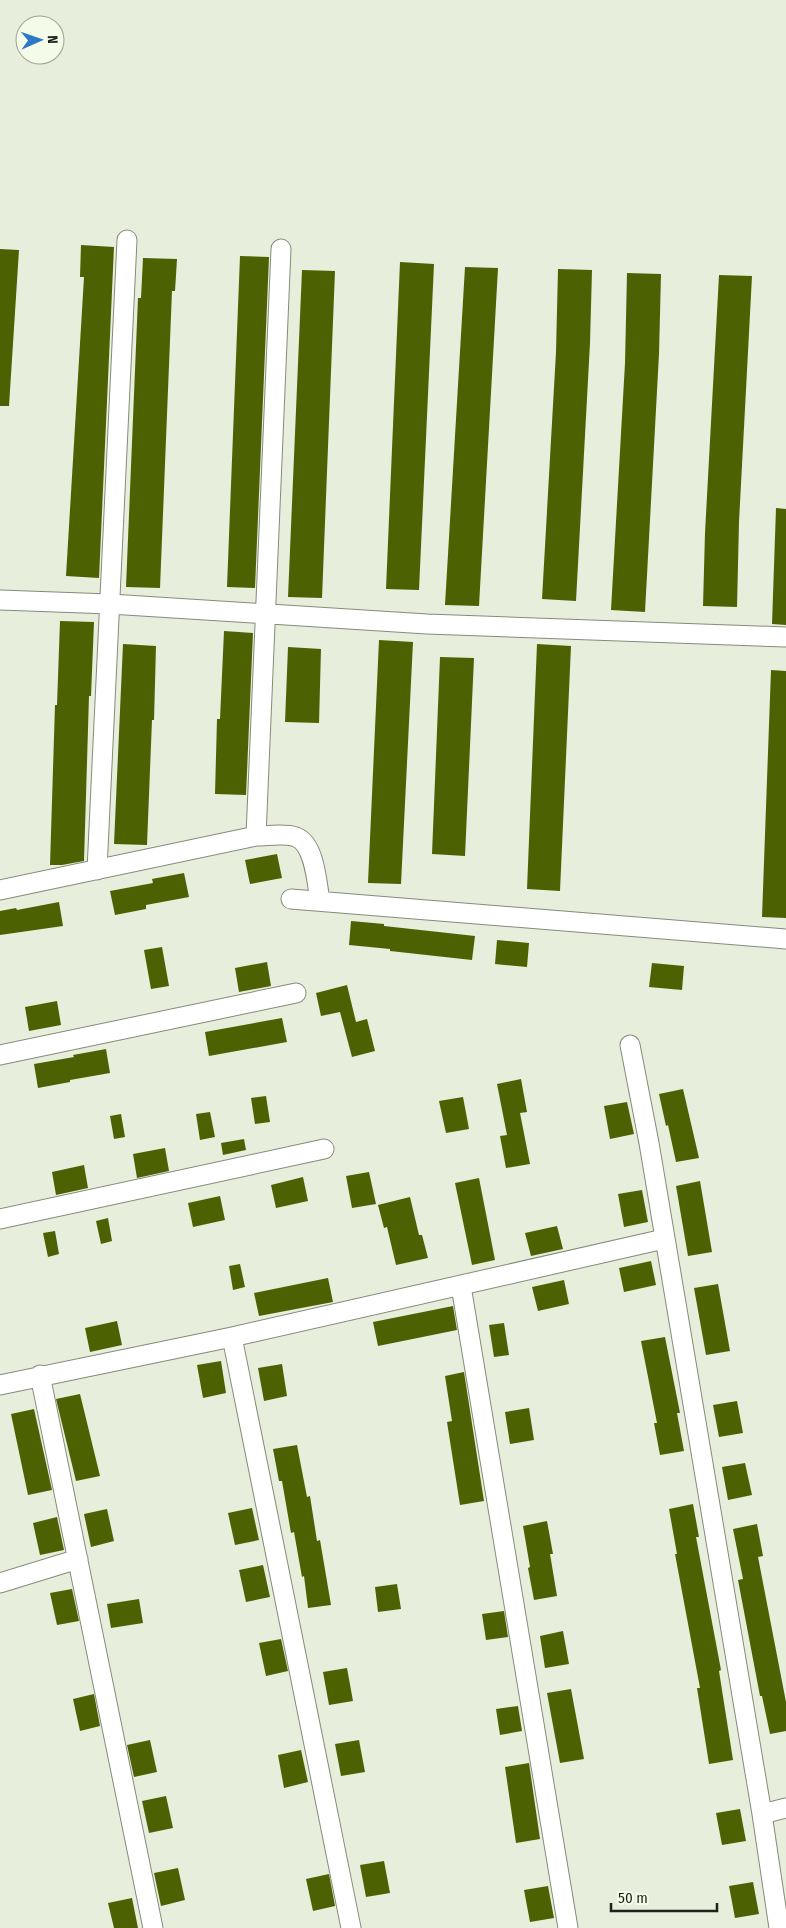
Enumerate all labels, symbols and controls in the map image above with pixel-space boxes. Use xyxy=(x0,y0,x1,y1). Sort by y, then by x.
north arrow xyxy=(15,15,65,65)
text: N xyxy=(44,35,61,44)
scale bar xyxy=(611,1880,717,1912)
text: 50 m xyxy=(618,1889,648,1907)

